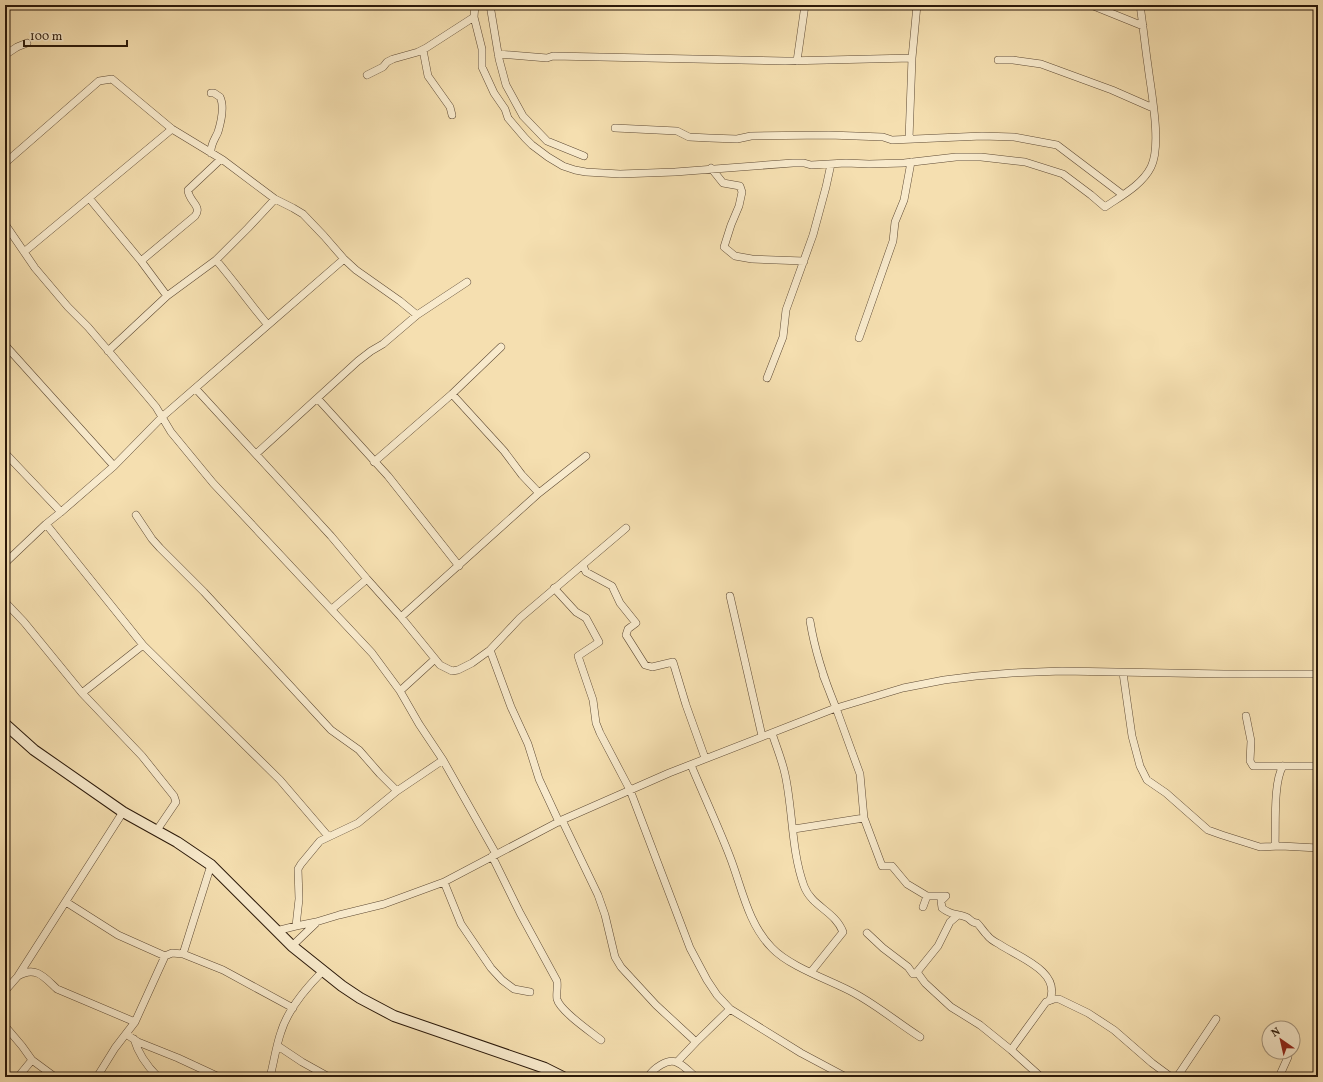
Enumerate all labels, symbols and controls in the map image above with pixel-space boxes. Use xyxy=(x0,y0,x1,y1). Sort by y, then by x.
scale bar xyxy=(24,22,127,48)
text: 100 m xyxy=(30,29,63,45)
north arrow xyxy=(1261,1020,1301,1060)
text: N xyxy=(1269,1024,1284,1041)

